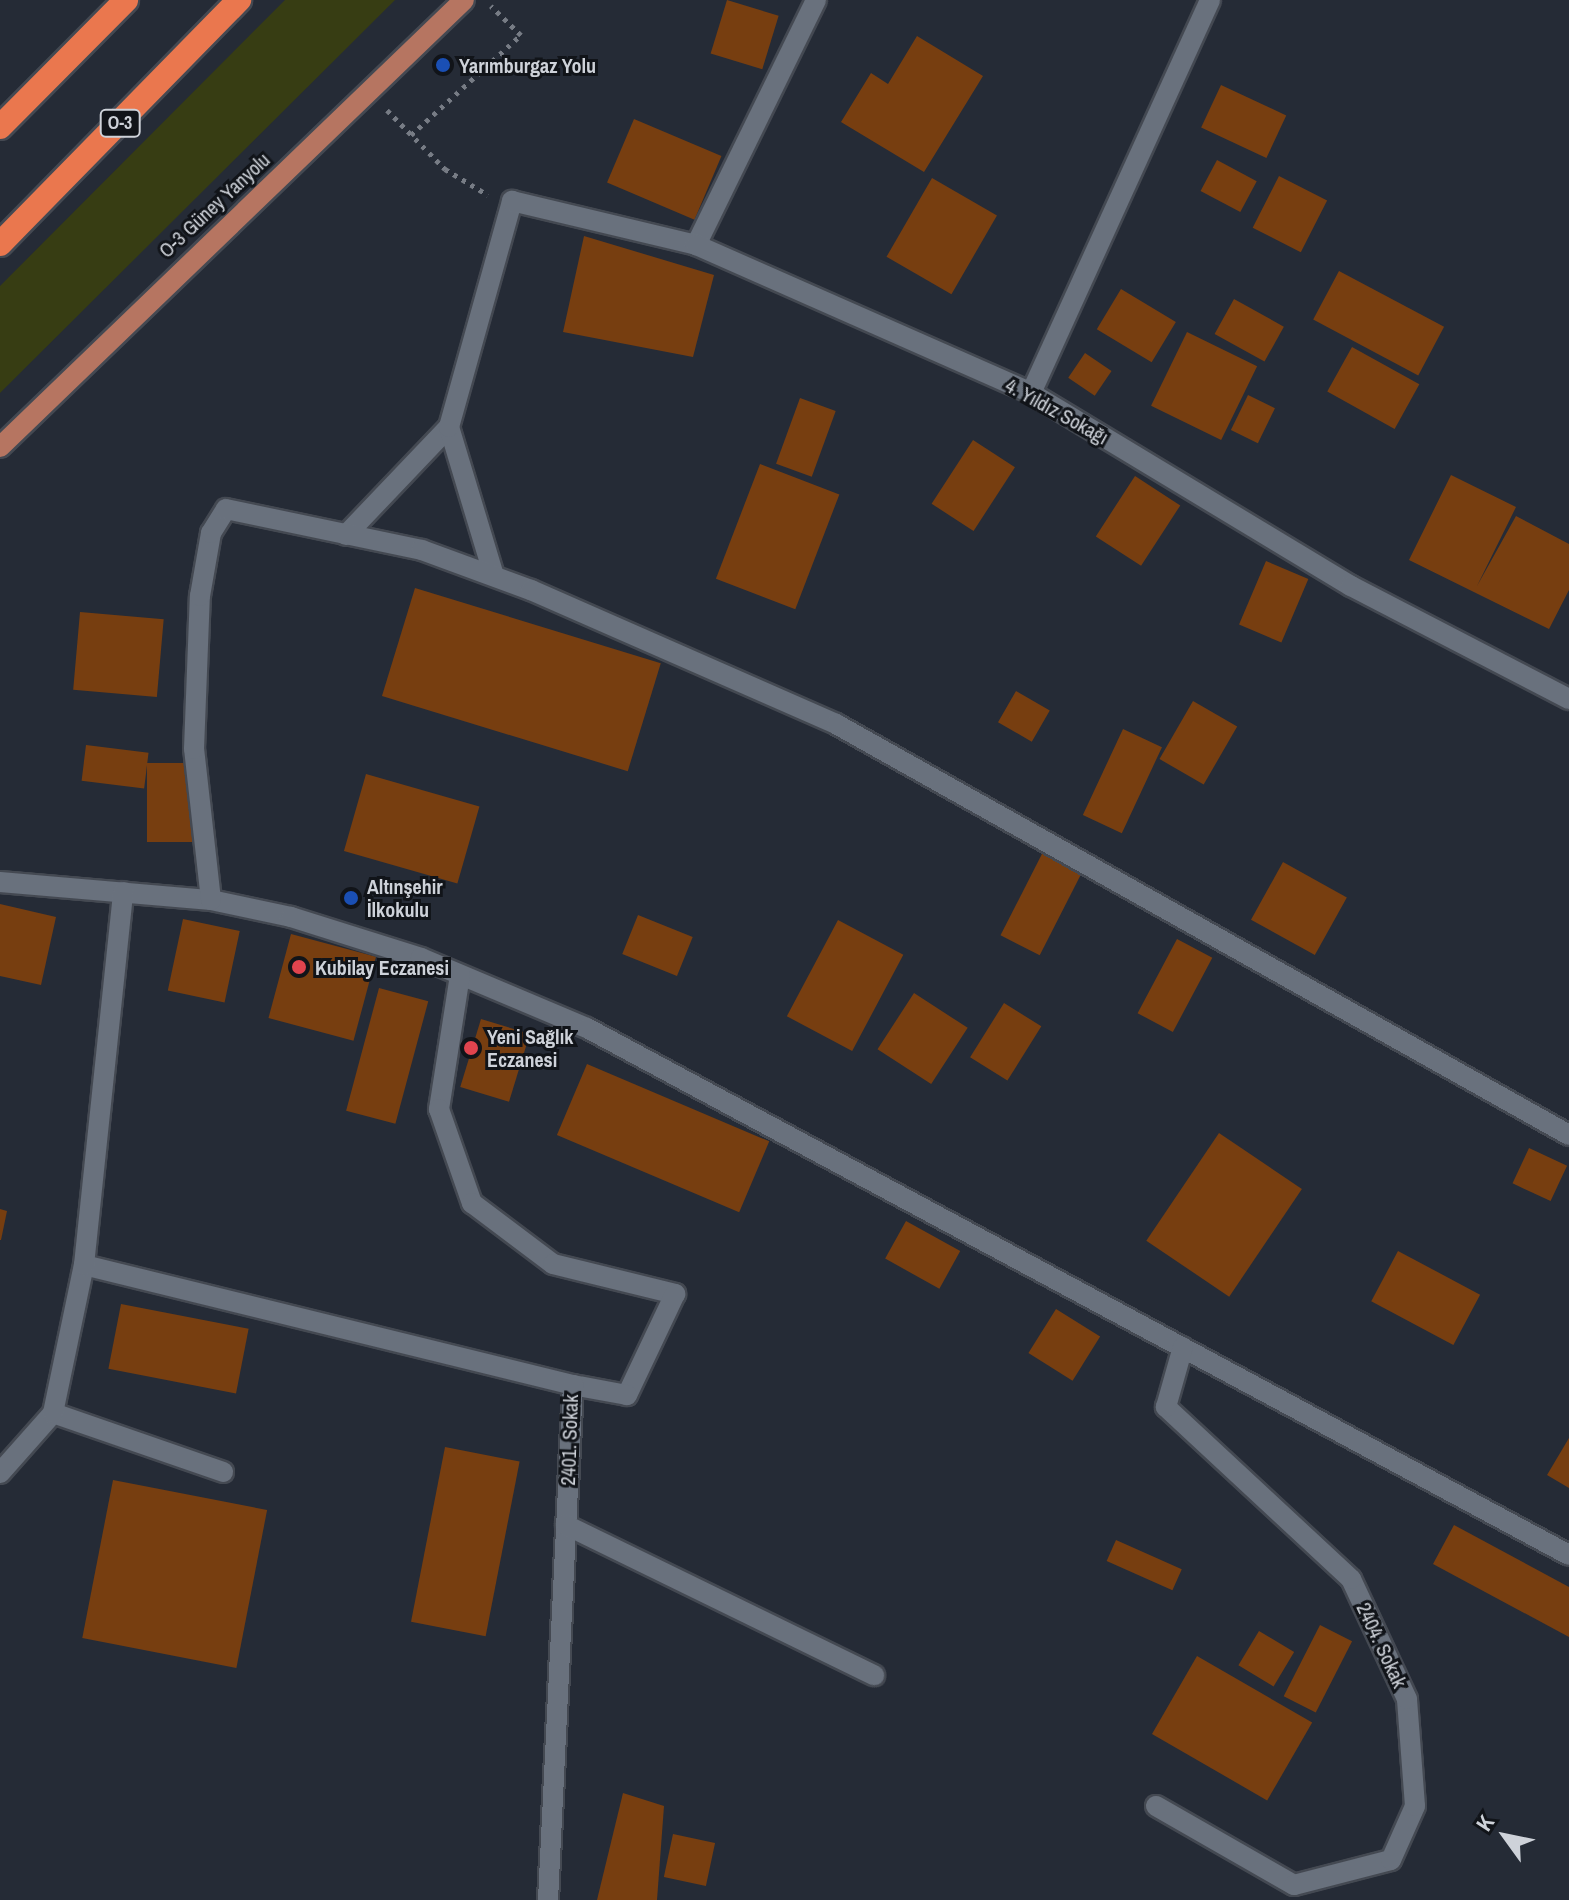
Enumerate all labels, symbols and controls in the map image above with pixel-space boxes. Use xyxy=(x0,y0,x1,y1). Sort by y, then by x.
place label: Yarımburgaz Yolu xyxy=(459,53,596,77)
marker: Yarımburgaz Yolu xyxy=(434,56,452,74)
road number: O-3 xyxy=(98,109,142,137)
street label: O-3 Güney Yanyolu xyxy=(154,148,274,262)
street label: 4. Yıldız Sokağı xyxy=(1001,373,1113,449)
place label: Altınşehir İlkokulu xyxy=(367,874,443,921)
marker: Altınşehir İlkokulu xyxy=(342,889,360,907)
place label: Kubilay Eczanesi xyxy=(315,955,449,979)
marker: Kubilay Eczanesi xyxy=(290,958,308,976)
place label: Yeni Sağlık Eczanesi xyxy=(487,1024,573,1071)
marker: Yeni Sağlık Eczanesi xyxy=(462,1039,480,1057)
street label: 2401. Sokak xyxy=(555,1394,583,1486)
street label: 2404. Sokak xyxy=(1352,1599,1412,1691)
north arrow xyxy=(1465,1796,1545,1876)
text: K xyxy=(1469,1809,1501,1837)

